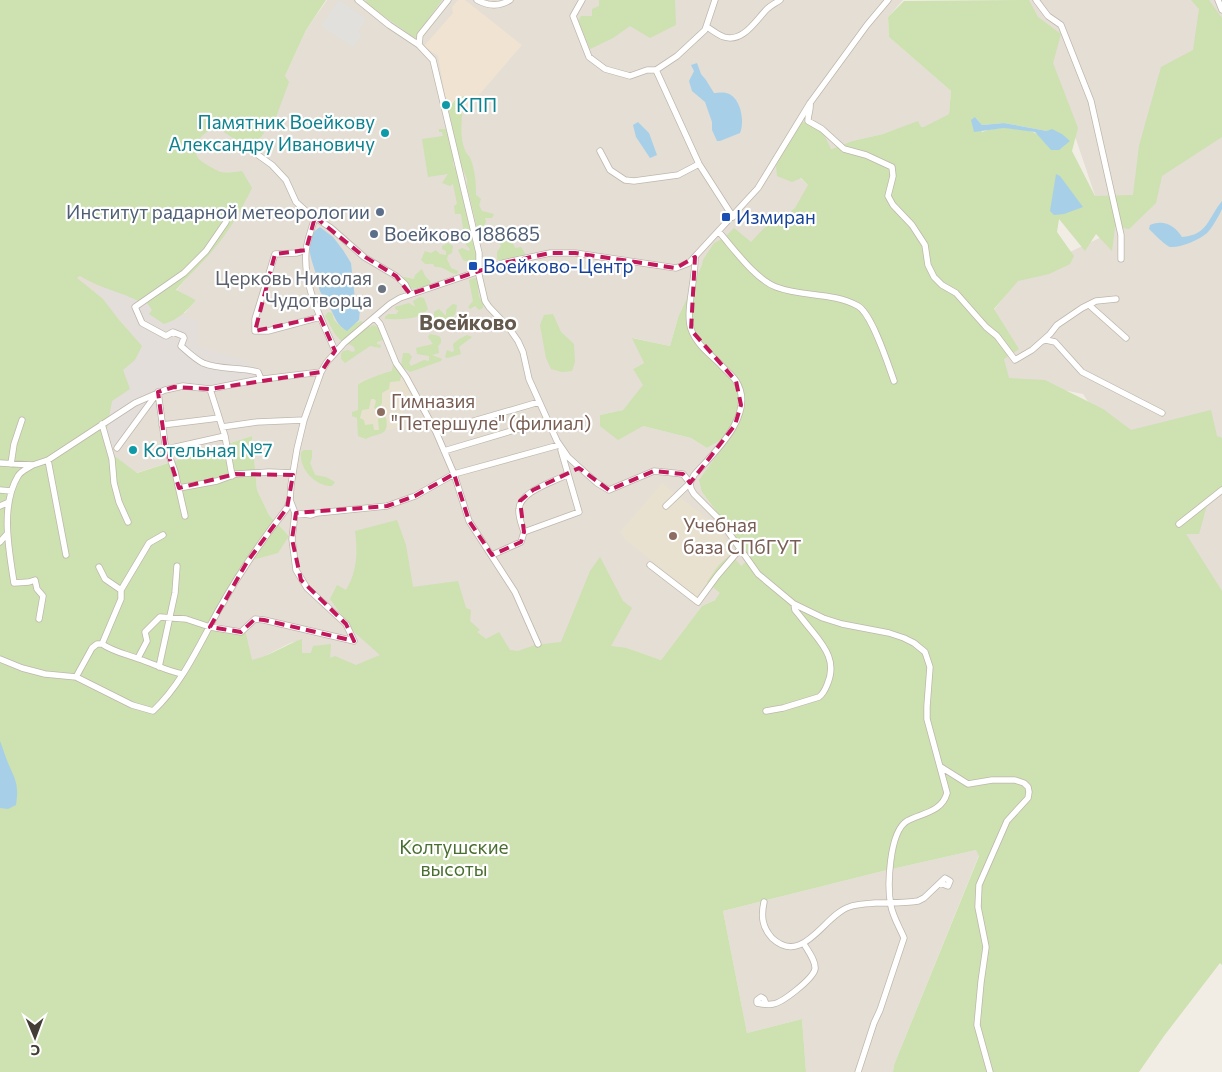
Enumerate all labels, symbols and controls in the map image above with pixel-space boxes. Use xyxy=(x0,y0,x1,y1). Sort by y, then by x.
place label: КПП xyxy=(456,93,497,116)
marker: КПП xyxy=(440,99,452,111)
place label: Памятник Воейкову Александру Ивановичу xyxy=(168,110,375,155)
marker: Памятник Воейкову Александру Ивановичу xyxy=(379,127,391,139)
place label: Институт радарной метеорологии xyxy=(66,200,370,223)
place label: Измиран xyxy=(736,205,816,228)
marker: Институт радарной метеорологии xyxy=(374,206,386,218)
marker: Измиран xyxy=(720,211,732,223)
place label: Воейково 188685 xyxy=(384,222,540,245)
marker: Воейково 188685 xyxy=(368,228,380,240)
place label: Воейково-Центр xyxy=(483,254,634,277)
marker: Воейково-Центр xyxy=(467,260,479,272)
place label: Церковь Николая Чудотворца xyxy=(215,266,372,311)
marker: Церковь Николая Чудотворца xyxy=(376,283,388,295)
district label: Воейково xyxy=(419,309,517,334)
place label: Гимназия "Петершуле" (филиал) xyxy=(391,389,591,434)
marker: Гимназия "Петершуле" (филиал) xyxy=(375,406,387,418)
place label: Котельная №7 xyxy=(143,438,272,461)
marker: Котельная №7 xyxy=(127,444,139,456)
place label: Учебная база СПбГУТ xyxy=(683,513,802,558)
marker: Учебная база СПбГУТ xyxy=(667,530,679,542)
park label: Колтушские высоты xyxy=(399,835,509,880)
north arrow xyxy=(10,1012,60,1062)
text: С xyxy=(30,1042,40,1059)

